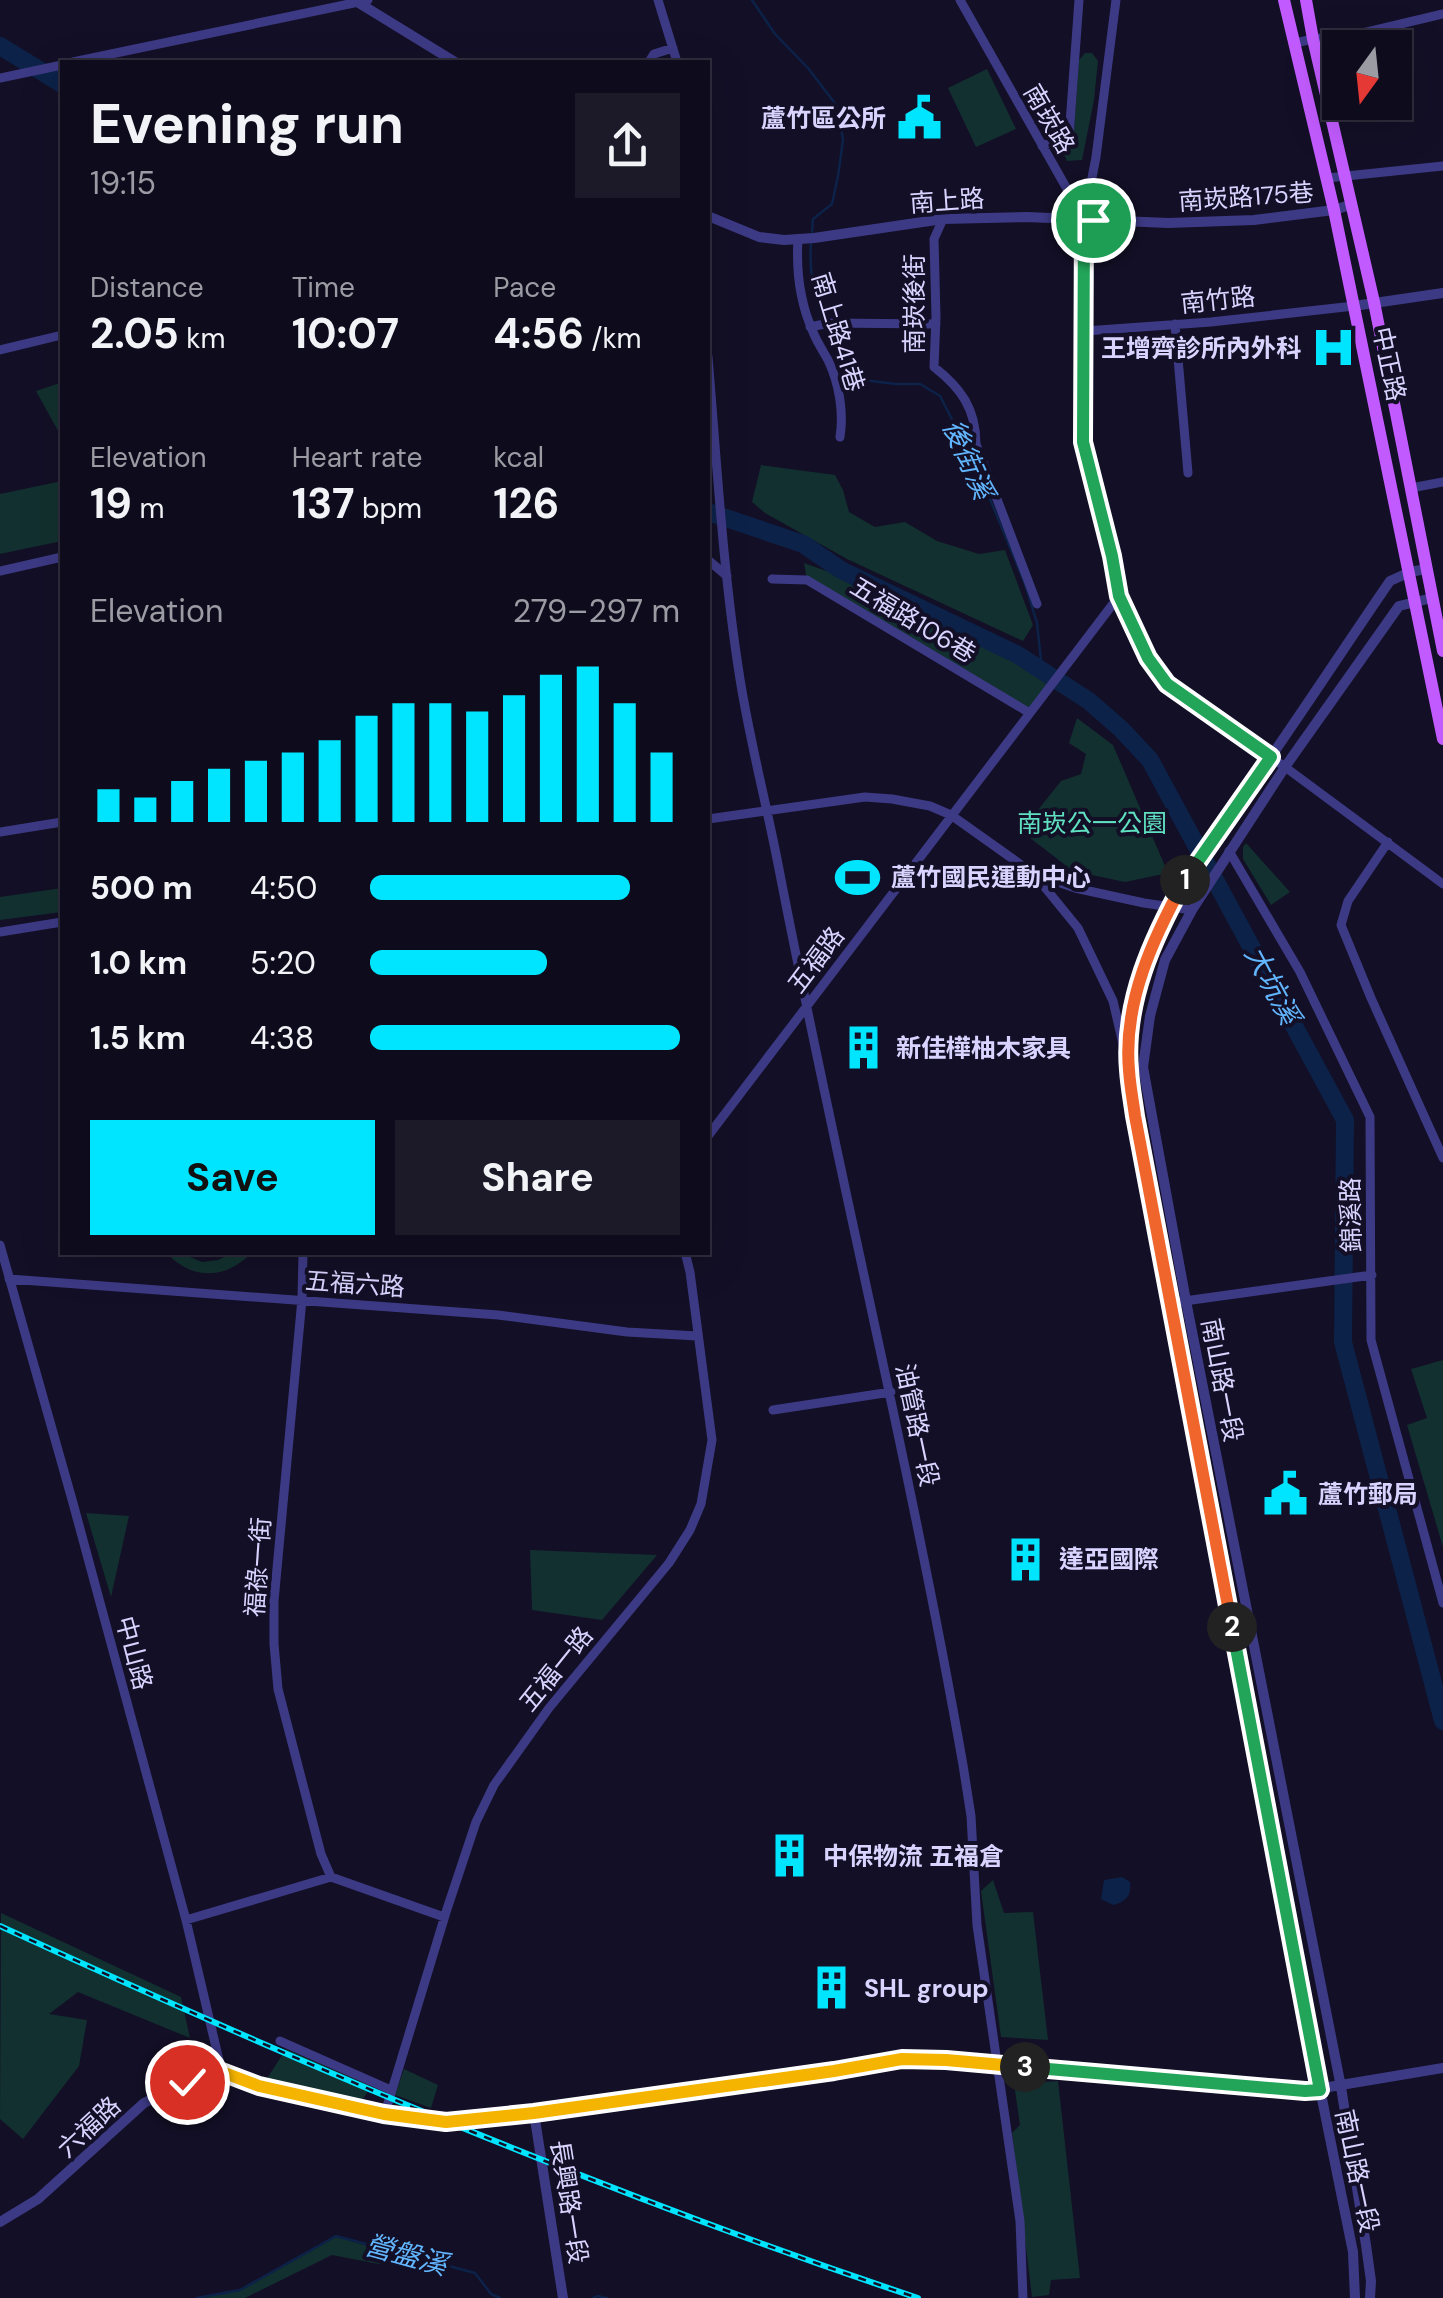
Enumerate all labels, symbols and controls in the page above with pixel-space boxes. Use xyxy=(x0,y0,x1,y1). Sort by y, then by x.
north arrow xyxy=(1322,30,1412,120)
map controls xyxy=(1322,30,1412,120)
street label: 南崁路 xyxy=(1016,78,1082,160)
text: Evening run xyxy=(90,88,404,160)
button: share xyxy=(575,93,680,198)
public building icon: 蘆竹區公所 xyxy=(895,94,943,142)
place label: 蘆竹區公所 xyxy=(761,102,886,135)
text: 19:15 xyxy=(90,162,156,204)
street label: 南崁路175巷 xyxy=(1177,176,1315,218)
pin xyxy=(1051,178,1136,263)
street label: 南上路 xyxy=(908,182,986,220)
icon: arrive xyxy=(1066,193,1121,248)
street label: 南崁後街 xyxy=(898,254,931,354)
street label: 南上路41巷 xyxy=(804,268,872,396)
text: Distance xyxy=(90,269,204,306)
text: Time xyxy=(292,269,355,306)
text: Pace xyxy=(493,269,556,306)
street label: 南竹路 xyxy=(1179,280,1257,320)
text: 2.05 xyxy=(90,306,179,361)
text: 10:07 xyxy=(292,306,399,361)
text: 4:56 xyxy=(493,306,584,361)
text: km xyxy=(179,320,225,357)
text: /km xyxy=(584,320,642,357)
hospital icon: 王增齊診所內外科 xyxy=(1310,324,1358,372)
street label: 中正路 xyxy=(1365,324,1413,404)
place label: 王增齊診所內外科 xyxy=(1101,332,1301,365)
water label: 後街溪 xyxy=(934,413,1004,509)
text: Elevation xyxy=(90,439,207,476)
text: Heart rate xyxy=(292,439,422,476)
text: kcal xyxy=(493,439,544,476)
text: 19 xyxy=(90,476,132,531)
text: 137 xyxy=(292,476,355,531)
text: 126 xyxy=(493,476,559,531)
text: m xyxy=(132,490,164,527)
text: bpm xyxy=(355,490,422,527)
street label: 五福路106巷 xyxy=(844,570,982,670)
text: Elevation xyxy=(90,590,223,632)
text: 279–297 m xyxy=(513,590,680,632)
park label: 南崁公一公園 xyxy=(1017,807,1167,840)
sports icon: 蘆竹國民運動中心 xyxy=(834,853,882,901)
pin: 1 xyxy=(1160,855,1210,905)
place label: 蘆竹國民運動中心 xyxy=(891,861,1091,894)
text: 1 xyxy=(1180,861,1190,898)
text: 500 m xyxy=(90,867,193,909)
text: 4:50 xyxy=(250,867,317,909)
street label: 五福路 xyxy=(780,920,852,1000)
water label: 大坑溪 xyxy=(1236,939,1310,1034)
text: 1.0 km xyxy=(90,942,187,984)
text: 5:20 xyxy=(250,942,316,984)
text: 1.5 km xyxy=(90,1017,186,1059)
text: 4:38 xyxy=(250,1017,314,1059)
building icon: 新佳樺柚木家具 xyxy=(839,1024,887,1072)
place label: 新佳樺柚木家具 xyxy=(896,1032,1071,1065)
button: Save xyxy=(90,1120,375,1235)
button: Share xyxy=(395,1120,680,1235)
street label: 錦溪路 xyxy=(1334,1177,1368,1253)
street label: 五福六路 xyxy=(304,1264,406,1304)
street label: 南山路一段 xyxy=(1194,1315,1250,1445)
street label: 油管路一段 xyxy=(888,1360,946,1490)
public building icon: 蘆竹郵局 xyxy=(1261,1470,1309,1518)
place label: 蘆竹郵局 xyxy=(1318,1478,1418,1511)
street label: 福祿一街 xyxy=(238,1516,278,1618)
building icon: 達亞國際 xyxy=(1002,1535,1050,1583)
place label: 達亞國際 xyxy=(1059,1543,1159,1576)
pin: 2 xyxy=(1207,1602,1257,1652)
text: 2 xyxy=(1224,1608,1240,1645)
street label: 中山路 xyxy=(108,1612,160,1694)
street label: 五福一路 xyxy=(512,1620,600,1718)
building icon: 中保物流 五福倉 xyxy=(766,1832,814,1880)
place label: 中保物流 五福倉 xyxy=(823,1840,1004,1873)
building icon: SHL group xyxy=(807,1964,855,2012)
place label: SHL group xyxy=(864,1972,989,2005)
pin xyxy=(145,2040,230,2125)
pin: 3 xyxy=(1000,2042,1050,2092)
text: 3 xyxy=(1017,2048,1033,2085)
icon: check xyxy=(160,2055,215,2110)
street label: 六福路 xyxy=(50,2089,128,2165)
street label: 南山路一段 xyxy=(1328,2106,1386,2236)
street label: 長興路一段 xyxy=(543,2138,595,2266)
water label: 營盤溪 xyxy=(361,2226,455,2285)

